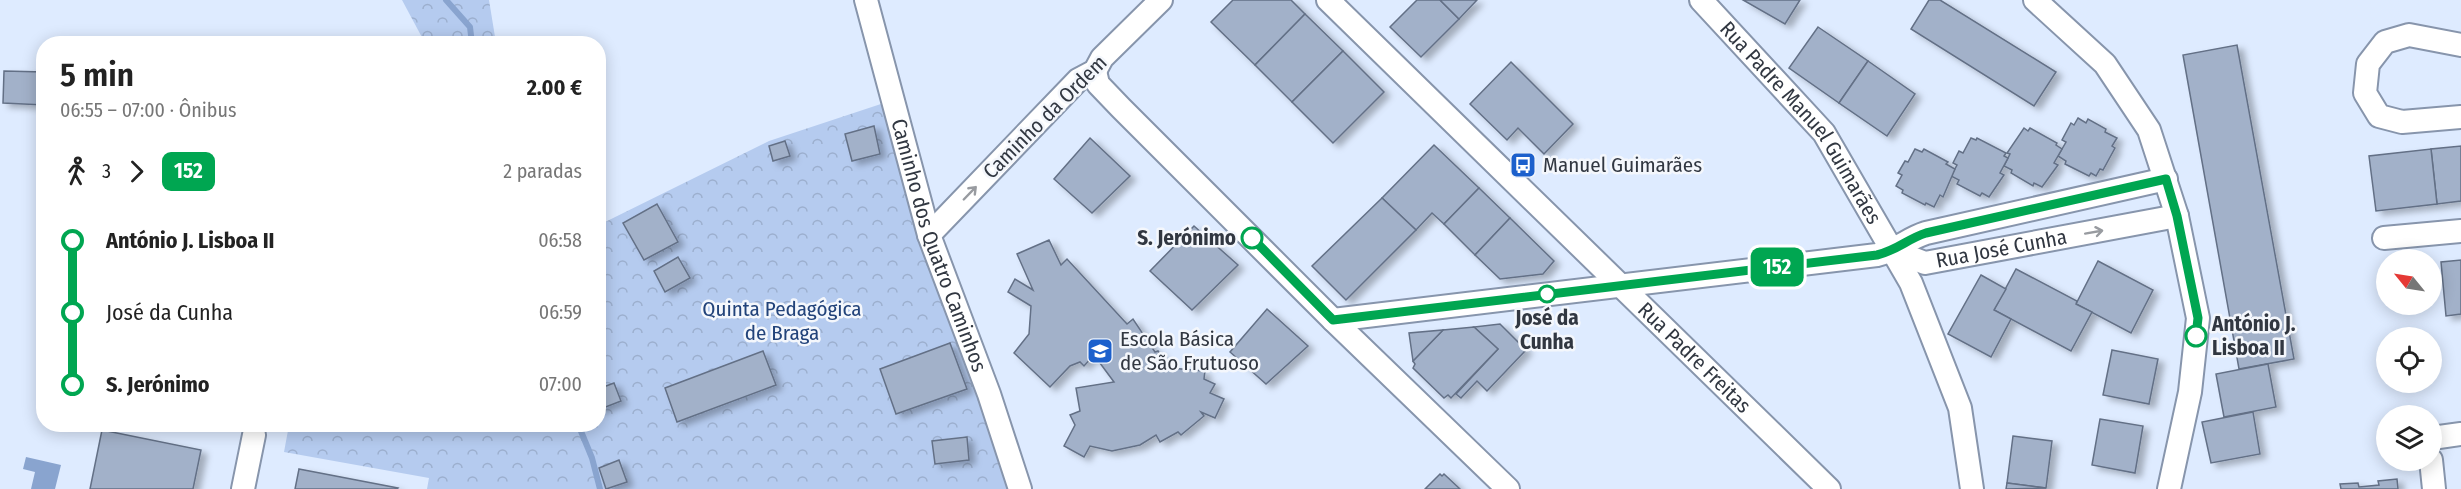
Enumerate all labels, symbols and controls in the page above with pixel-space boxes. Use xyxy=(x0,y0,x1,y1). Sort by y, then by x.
street label: Rua Padre Manuel Guimarães xyxy=(1714,16,1887,229)
street label: Caminho da Ordem xyxy=(978,50,1112,184)
text: 5 min xyxy=(60,55,134,95)
text: 2.00 € xyxy=(527,74,582,101)
text: 06:55 – 07:00 · Ônibus xyxy=(60,98,236,122)
street label: Caminho dos Quatro Caminhos xyxy=(885,116,992,375)
bus stop icon: Manuel Guimarães xyxy=(1508,150,1538,180)
place label: Manuel Guimarães xyxy=(1543,152,1702,178)
icon: walk xyxy=(60,155,93,188)
icon: forward xyxy=(120,155,153,188)
text: 152 xyxy=(174,158,203,184)
text: 3 xyxy=(102,159,111,183)
text: 2 paradas xyxy=(503,159,582,183)
one-way arrow xyxy=(963,185,977,200)
street label: Rua José Cunha xyxy=(1934,224,2069,274)
place label: S. Jerónimo xyxy=(1137,225,1236,251)
one-way arrow xyxy=(2084,226,2104,237)
text: António J. Lisboa II xyxy=(106,227,275,254)
marker: S. Jerónimo xyxy=(1241,227,1263,249)
text: 06:58 xyxy=(538,228,582,252)
line badge: 152 xyxy=(1742,248,1812,286)
north arrow xyxy=(2376,249,2442,315)
map controls xyxy=(2376,249,2442,471)
text: 152 xyxy=(1763,254,1791,280)
marker: José da Cunha xyxy=(1538,285,1556,303)
park label: Quinta Pedagógica de Braga xyxy=(702,296,862,346)
street label: Rua Padre Freitas xyxy=(1632,297,1756,419)
text: José da Cunha xyxy=(106,299,233,326)
text: 06:59 xyxy=(539,300,582,324)
place label: José da Cunha xyxy=(1514,305,1579,355)
place label: António J. Lisboa II xyxy=(2211,311,2296,361)
marker: António J. Lisboa II xyxy=(2185,325,2207,347)
place label: Escola Básica de São Frutuoso xyxy=(1120,326,1259,376)
button: locate xyxy=(2376,327,2442,393)
school or university icon: Escola Básica de São Frutuoso xyxy=(1085,336,1115,366)
text: S. Jerónimo xyxy=(106,371,210,398)
text: 07:00 xyxy=(539,372,582,396)
button: layers xyxy=(2376,405,2442,471)

